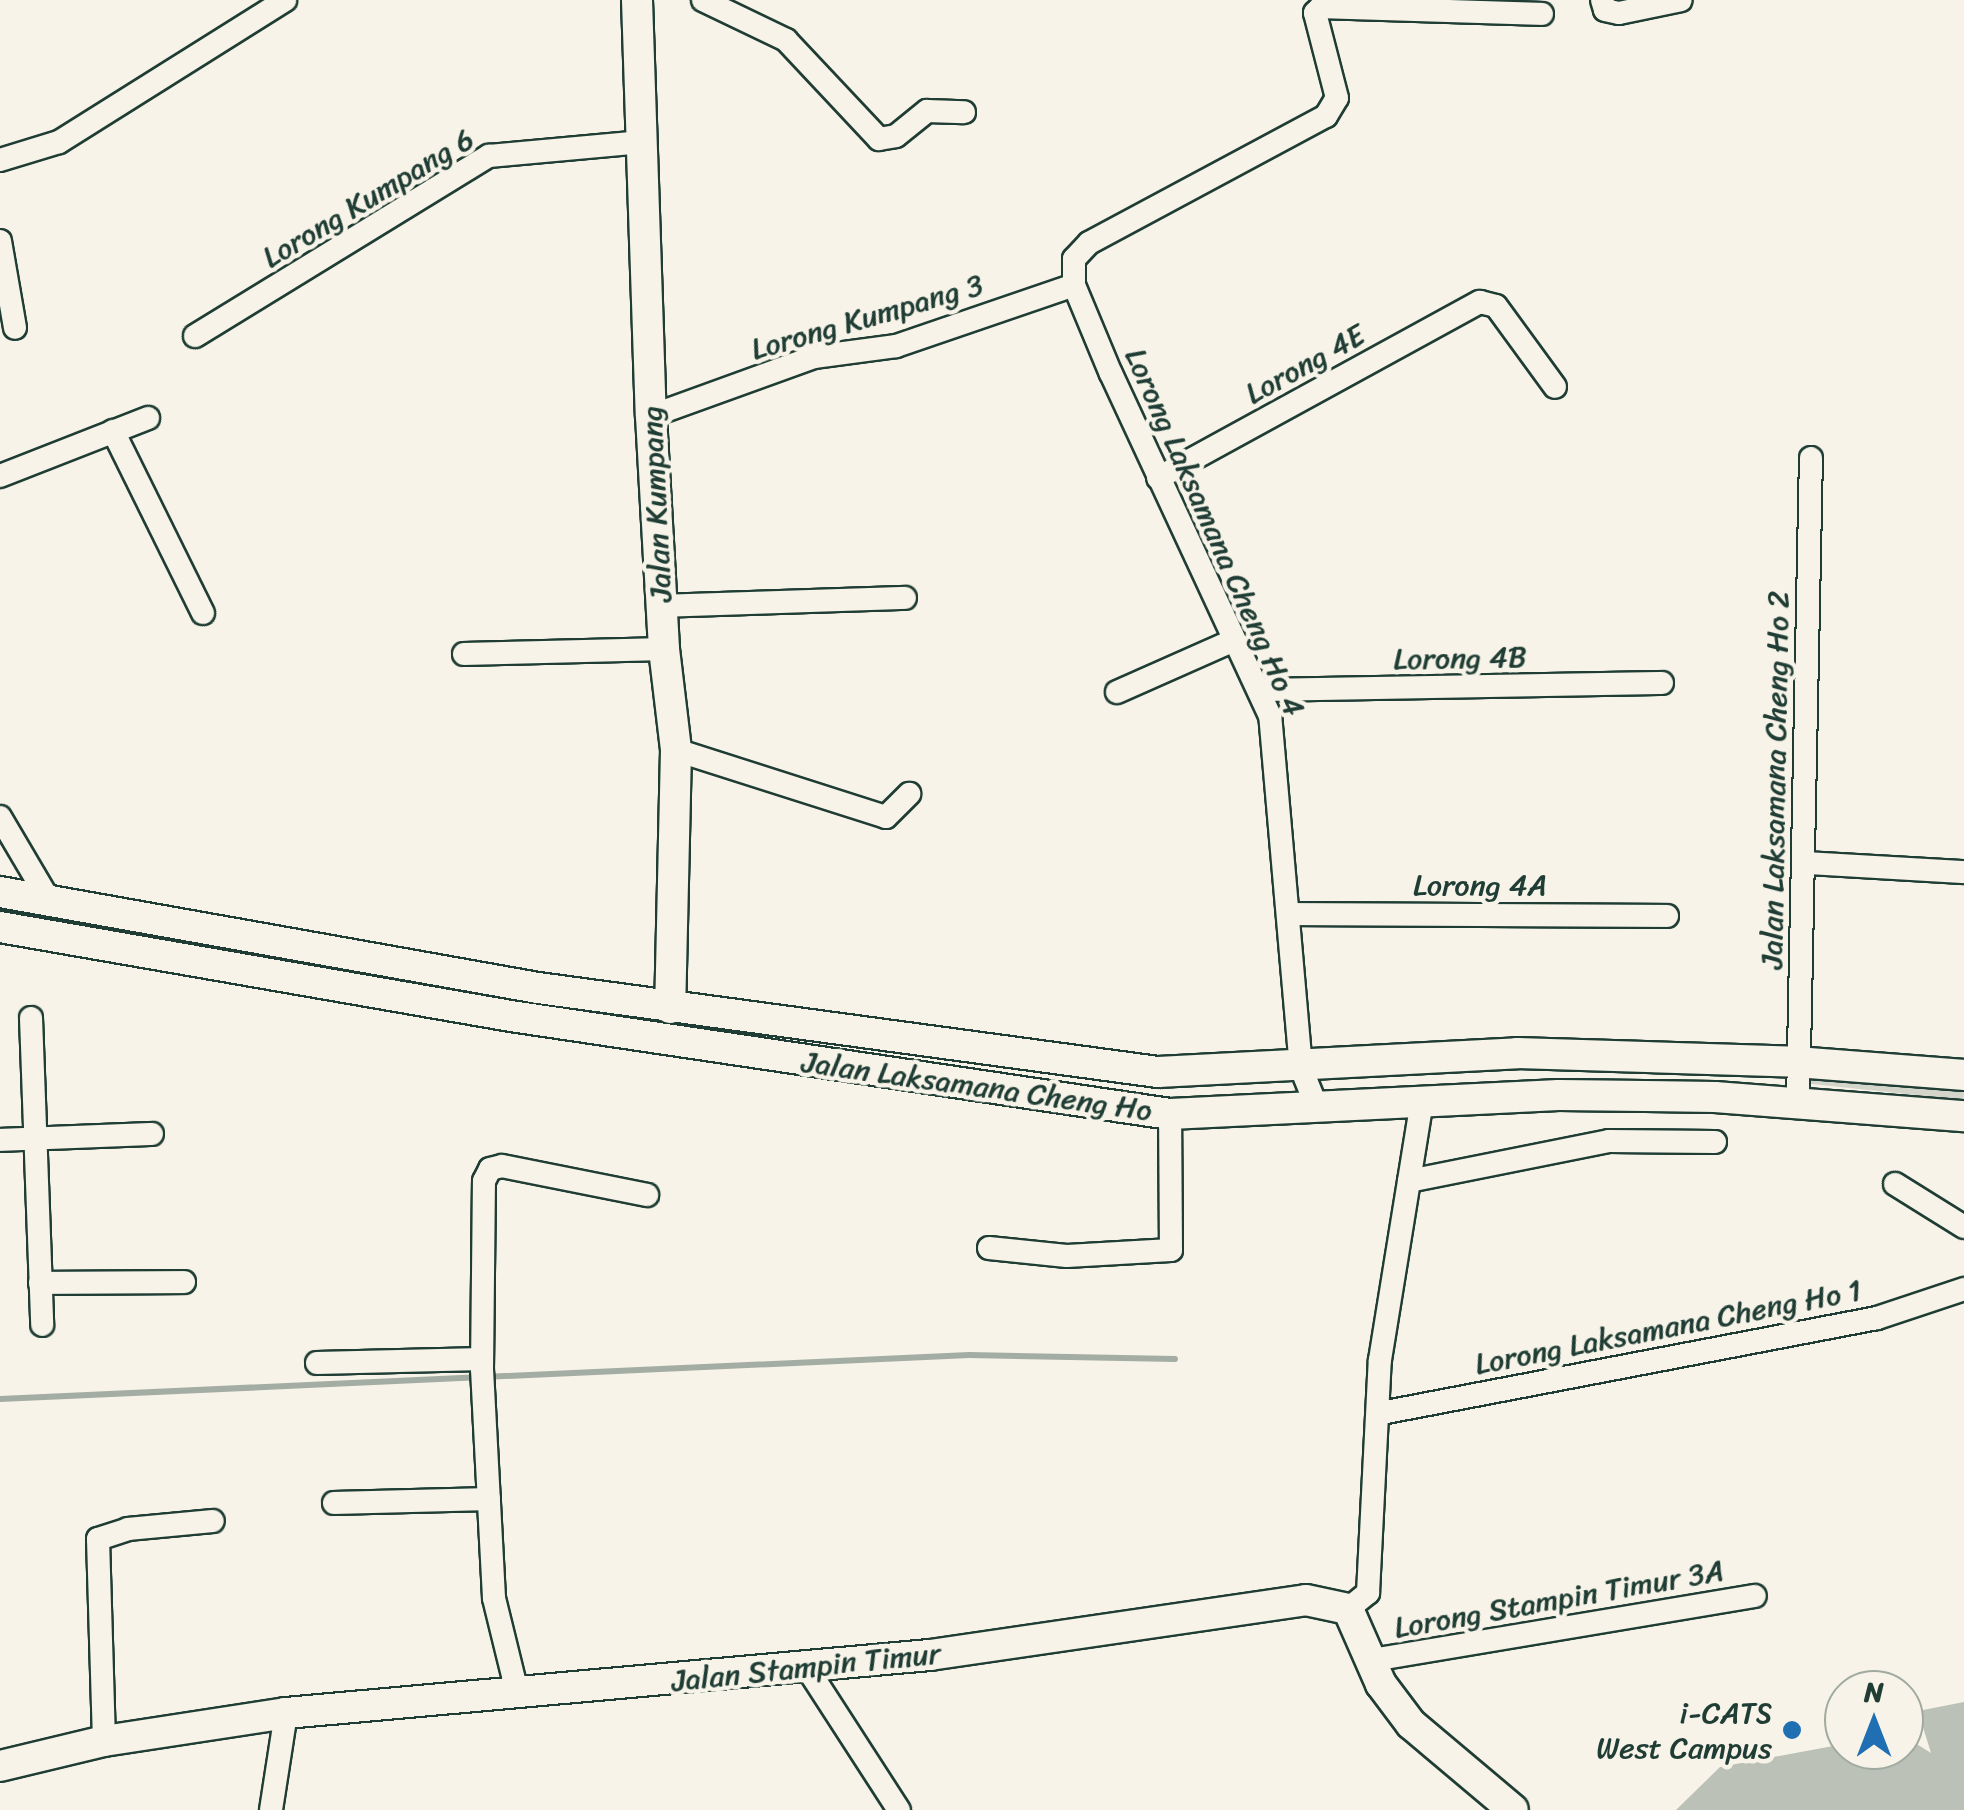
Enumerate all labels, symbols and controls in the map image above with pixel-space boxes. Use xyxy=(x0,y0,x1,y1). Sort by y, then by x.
street label: Lorong Kumpang 6 xyxy=(256,121,480,275)
street label: Lorong Kumpang 3 xyxy=(747,267,987,367)
street label: Lorong 4E xyxy=(1239,316,1371,412)
street label: Lorong Laksamana Cheng Ho 4 xyxy=(1117,343,1313,721)
street label: Jalan Kumpang xyxy=(633,405,679,603)
street label: Jalan Laksamana Cheng Ho 2 xyxy=(1754,591,1796,969)
street label: Lorong 4B xyxy=(1393,639,1527,677)
street label: Lorong 4A xyxy=(1413,867,1547,903)
street label: Jalan Laksamana Cheng Ho xyxy=(800,1044,1154,1128)
street label: Lorong Laksamana Cheng Ho 1 xyxy=(1472,1272,1864,1382)
street label: Lorong Stampin Timur 3A xyxy=(1391,1552,1727,1646)
street label: Jalan Stampin Timur xyxy=(669,1635,943,1699)
text: N xyxy=(1864,1667,1884,1716)
north arrow xyxy=(1824,1670,1924,1770)
place label: i-CATS West Campus xyxy=(1598,1695,1772,1766)
marker: i-CATS West Campus xyxy=(1781,1719,1803,1741)

